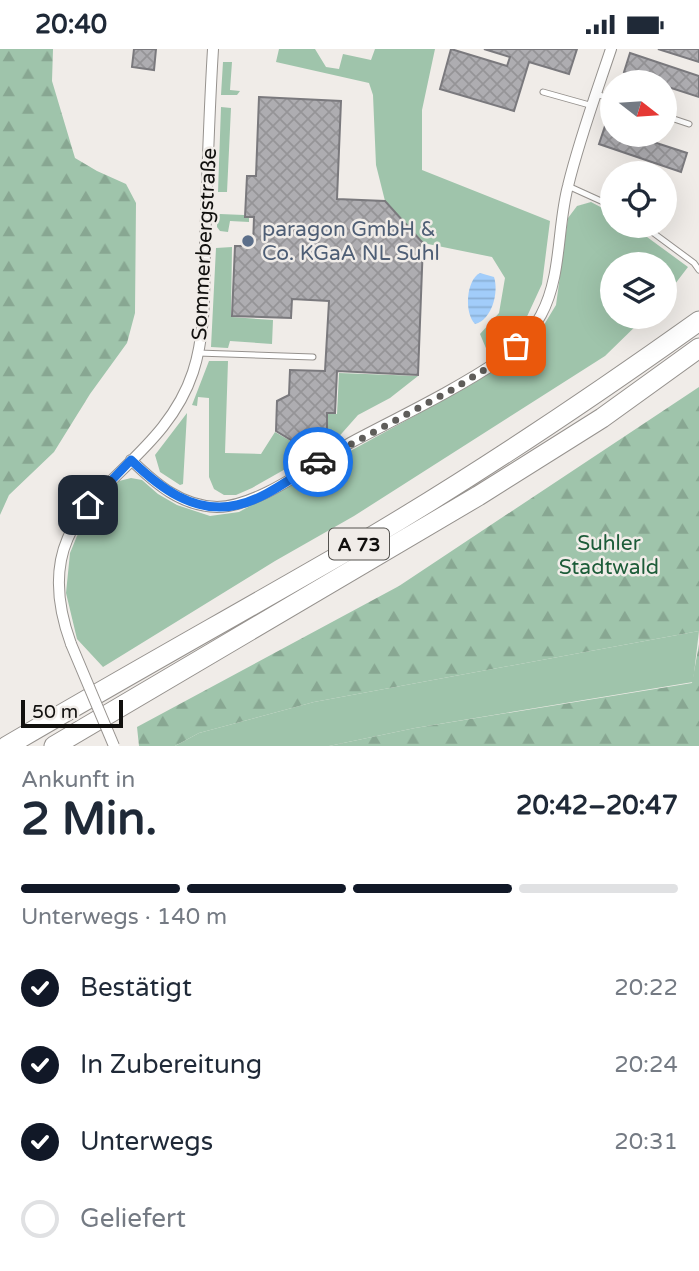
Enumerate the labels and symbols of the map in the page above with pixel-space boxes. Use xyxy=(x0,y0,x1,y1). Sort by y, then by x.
north arrow xyxy=(600,70,677,147)
street label: Sommerbergstraße xyxy=(187,147,222,341)
place label: paragon GmbH & Co. KGaA NL Suhl xyxy=(262,217,440,266)
marker: paragon GmbH & Co. KGaA NL Suhl xyxy=(240,233,256,249)
pin xyxy=(486,316,546,376)
courier xyxy=(283,427,353,497)
pin xyxy=(58,475,118,535)
road number: A 73 xyxy=(329,529,389,559)
park label: Suhler Stadtwald xyxy=(559,531,659,580)
scale bar xyxy=(21,697,122,729)

